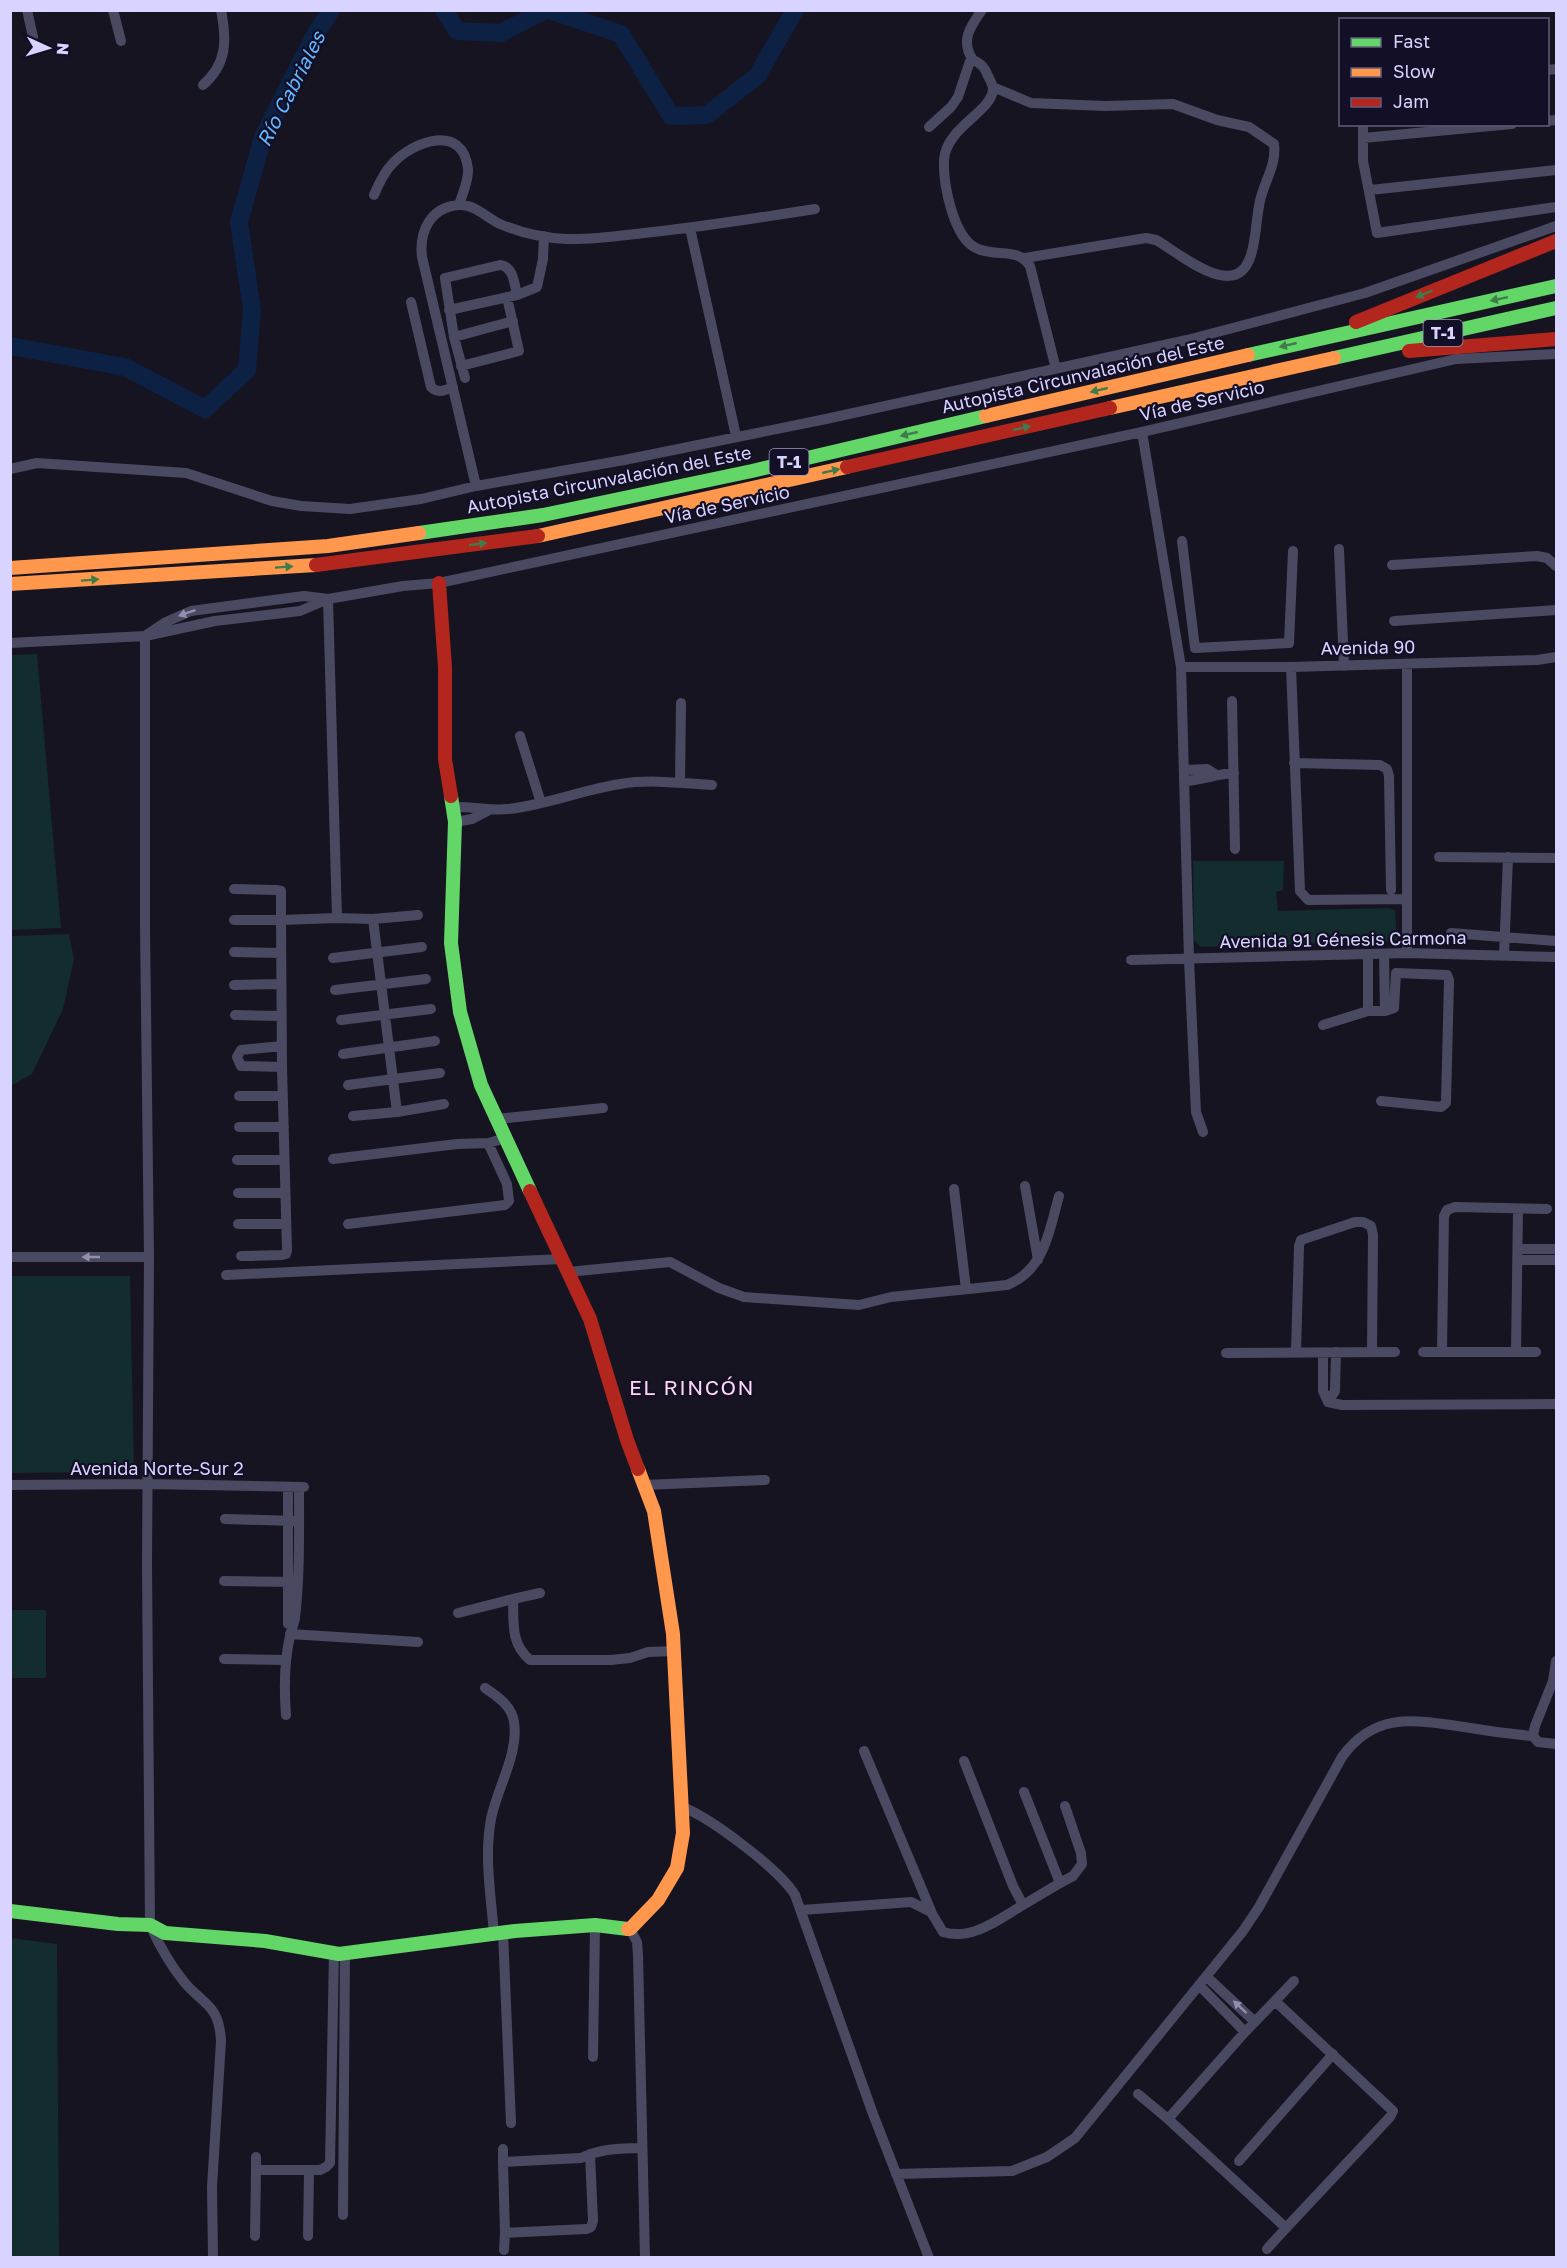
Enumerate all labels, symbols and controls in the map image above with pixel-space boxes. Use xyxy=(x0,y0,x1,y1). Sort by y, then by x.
north arrow xyxy=(18,18,78,78)
legend xyxy=(1339,18,1549,126)
water label: Río Cabriales xyxy=(251,26,330,150)
text: Fast xyxy=(1393,30,1430,52)
text: N xyxy=(53,42,73,56)
text: Slow xyxy=(1393,60,1436,82)
text: Jam xyxy=(1393,90,1429,112)
one-way arrow xyxy=(1415,289,1433,299)
one-way arrow xyxy=(1490,295,1509,304)
road number: T-1 xyxy=(1424,320,1462,346)
street label: Autopista Circunvalación del Este xyxy=(939,331,1226,417)
one-way arrow xyxy=(1279,341,1298,351)
street label: Vía de Servicio xyxy=(1137,375,1266,425)
one-way arrow xyxy=(1089,386,1108,395)
one-way arrow xyxy=(1012,423,1031,432)
one-way arrow xyxy=(899,430,918,440)
street label: Autopista Circunvalación del Este xyxy=(464,441,753,517)
road number: T-1 xyxy=(770,449,808,475)
one-way arrow xyxy=(822,466,841,476)
street label: Vía de Servicio xyxy=(662,480,791,528)
one-way arrow xyxy=(469,540,488,549)
one-way arrow xyxy=(275,562,294,571)
one-way arrow xyxy=(80,575,99,584)
one-way arrow xyxy=(178,609,196,619)
street label: Avenida 90 xyxy=(1320,635,1416,659)
street label: Avenida 91 Génesis Carmona xyxy=(1219,926,1467,952)
one-way arrow xyxy=(81,1252,100,1262)
district label: EL RINCÓN xyxy=(629,1374,755,1400)
street label: Avenida Norte-Sur 2 xyxy=(70,1457,244,1479)
one-way arrow xyxy=(1232,2000,1247,2014)

